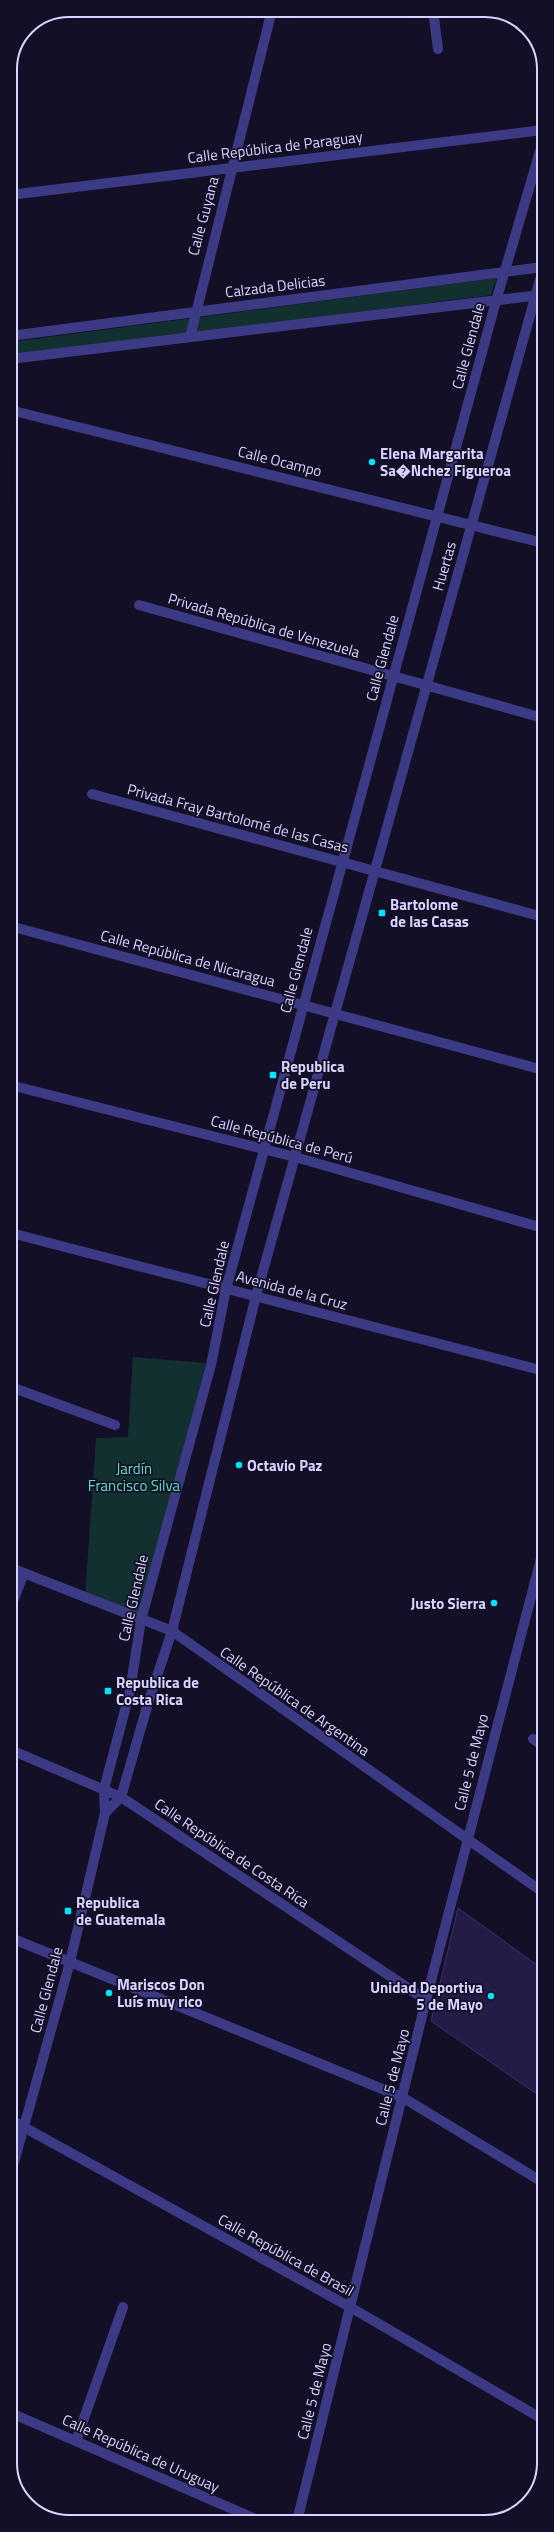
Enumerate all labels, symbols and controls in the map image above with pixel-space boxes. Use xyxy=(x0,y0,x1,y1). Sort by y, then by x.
street label: Calle República de Paraguay xyxy=(186,125,364,169)
street label: Calle Guyana xyxy=(181,173,225,258)
street label: Calzada Delicias xyxy=(224,268,326,304)
street label: Calle Glendale xyxy=(445,300,491,392)
street label: Calle Ocampo xyxy=(236,439,324,483)
place label: Elena Margarita Sa�Nchez Figueroa xyxy=(380,442,511,482)
marker: Elena Margarita Sa�Nchez Figueroa xyxy=(367,457,377,467)
street label: Huertas xyxy=(426,538,462,594)
street label: Privada República de Venezuela xyxy=(165,587,363,664)
street label: Calle Glendale xyxy=(359,612,405,704)
street label: Privada Fray Bartolomé de las Casas xyxy=(125,777,351,859)
place label: Bartolome de las Casas xyxy=(390,893,469,933)
marker: Bartolome de las Casas xyxy=(377,908,387,918)
street label: Calle República de Nicaragua xyxy=(98,924,278,993)
street label: Calle Glendale xyxy=(273,924,319,1016)
place label: Republica de Peru xyxy=(281,1055,345,1095)
marker: Republica de Peru xyxy=(268,1070,278,1080)
street label: Calle República de Perú xyxy=(208,1109,356,1169)
street label: Calle Glendale xyxy=(193,1238,235,1330)
street label: Avenida de la Cruz xyxy=(234,1264,350,1316)
place label: Octavio Paz xyxy=(247,1454,323,1477)
park label: Jardín Francisco Silva xyxy=(88,1457,181,1497)
marker: Octavio Paz xyxy=(234,1460,244,1470)
street label: Calle Glendale xyxy=(112,1552,154,1644)
place label: Justo Sierra xyxy=(411,1592,486,1615)
marker: Justo Sierra xyxy=(489,1598,499,1608)
street label: Calle República de Argentina xyxy=(215,1640,375,1762)
place label: Republica de Costa Rica xyxy=(116,1671,199,1711)
marker: Republica de Costa Rica xyxy=(103,1686,113,1696)
street label: Calle 5 de Mayo xyxy=(448,1711,494,1813)
street label: Calle República de Costa Rica xyxy=(150,1792,314,1914)
place label: Republica de Guatemala xyxy=(76,1891,166,1931)
marker: Republica de Guatemala xyxy=(63,1906,73,1916)
street label: Calle Glendale xyxy=(23,1944,69,2036)
place label: Mariscos Don Luís muy rico xyxy=(117,1973,205,2013)
place label: Unidad Deportiva 5 de Mayo xyxy=(370,1976,483,2016)
marker: Mariscos Don Luís muy rico xyxy=(104,1988,114,1998)
marker: Unidad Deportiva 5 de Mayo xyxy=(486,1991,496,2001)
street label: Calle 5 de Mayo xyxy=(369,2026,415,2128)
street label: Calle República de Brasil xyxy=(214,2208,358,2302)
street label: Calle 5 de Mayo xyxy=(291,2340,337,2442)
street label: Calle República de Uruguay xyxy=(59,2408,223,2498)

